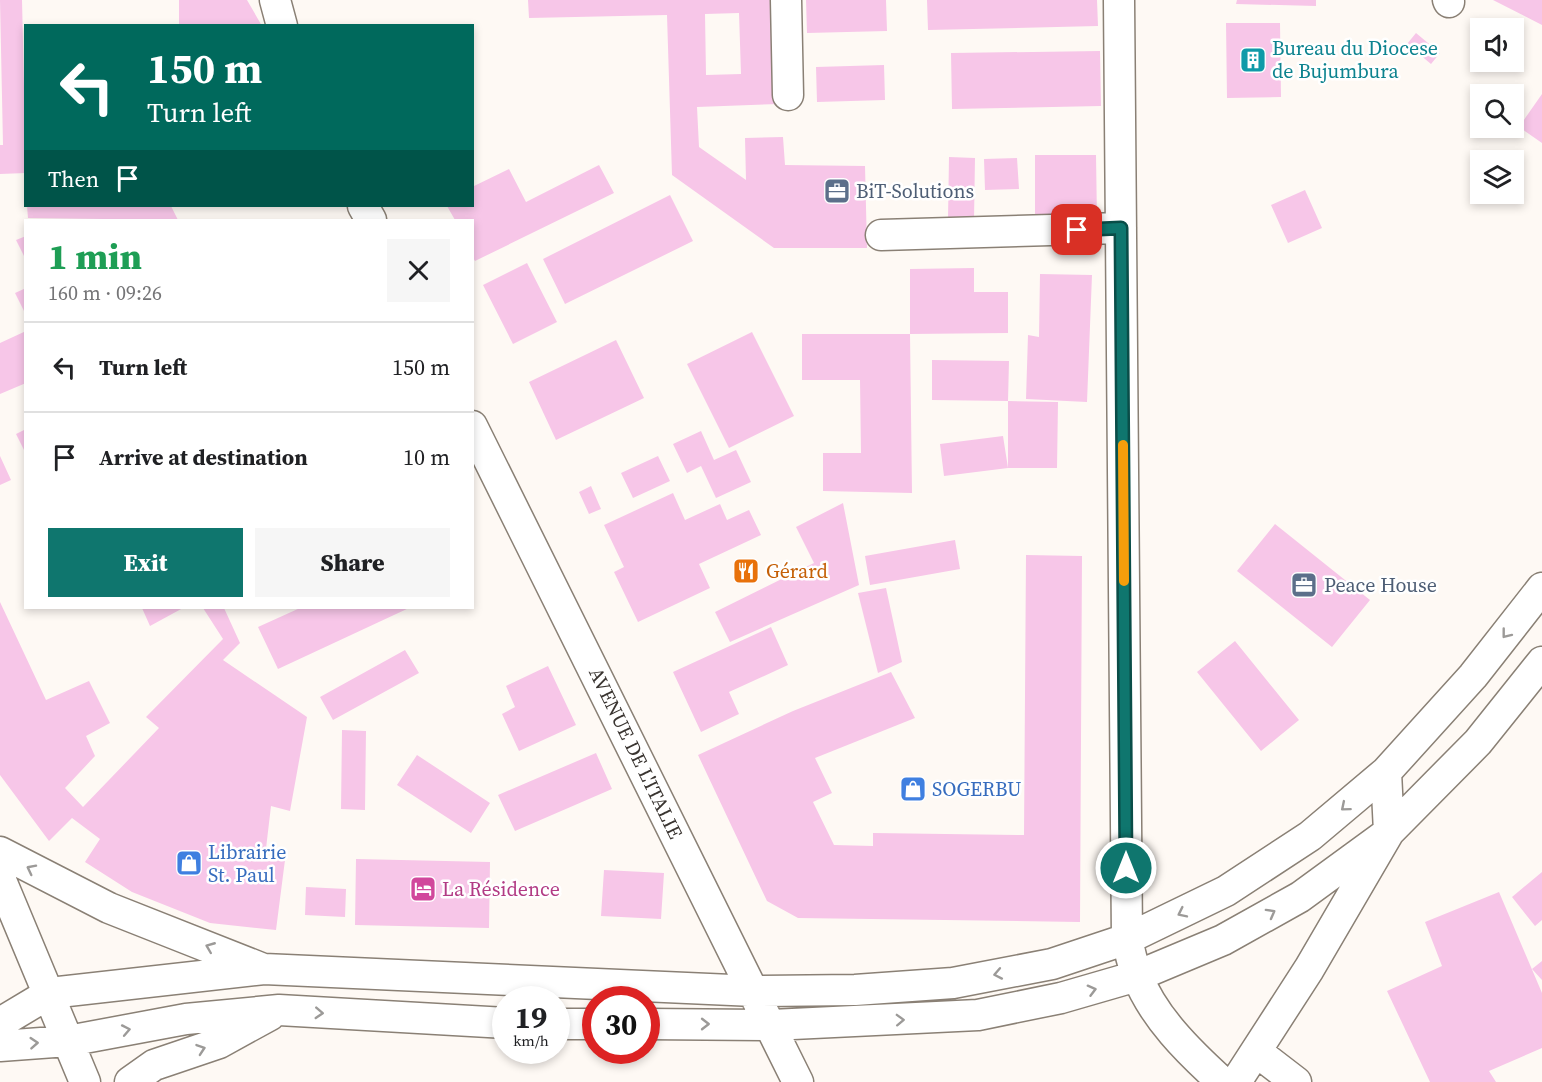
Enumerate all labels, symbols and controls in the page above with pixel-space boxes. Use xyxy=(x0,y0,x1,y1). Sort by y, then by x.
map controls xyxy=(1470,18,1524,204)
button: sound xyxy=(1470,18,1524,72)
place label: Bureau du Diocese de Bujumbura xyxy=(1272,34,1438,85)
text: 150 m xyxy=(147,39,262,97)
building icon: Bureau du Diocese de Bujumbura xyxy=(1238,45,1268,75)
icon: left xyxy=(48,48,126,126)
button: search xyxy=(1470,84,1524,138)
text: Turn left xyxy=(147,94,251,131)
button: layers xyxy=(1470,150,1524,204)
icon: arrive xyxy=(111,162,144,195)
text: Then xyxy=(48,164,99,194)
office icon: BiT-Solutions xyxy=(822,176,852,206)
place label: BiT-Solutions xyxy=(856,177,974,205)
pin xyxy=(1051,204,1102,255)
icon: arrive xyxy=(1060,213,1093,246)
text: 1 min xyxy=(48,232,142,281)
button: close xyxy=(387,239,450,302)
text: 160 m · 09:26 xyxy=(48,279,162,307)
icon: left xyxy=(48,351,81,384)
text: Turn left xyxy=(99,352,187,382)
text: 150 m xyxy=(392,352,450,382)
icon: arrive xyxy=(48,441,81,474)
text: Arrive at destination xyxy=(99,442,308,472)
text: 10 m xyxy=(403,442,450,472)
button: Exit xyxy=(48,528,243,597)
button: Share xyxy=(255,528,450,597)
restaurant icon: Gérard xyxy=(731,556,761,586)
place label: Gérard xyxy=(766,557,828,585)
office icon: Peace House xyxy=(1289,570,1319,600)
place label: Peace House xyxy=(1324,571,1437,599)
one-way arrow xyxy=(1502,627,1513,638)
street label: AVENUE DE L'ITALIE xyxy=(582,663,690,843)
shop icon: SOGERBU xyxy=(898,774,928,804)
place label: SOGERBU xyxy=(932,775,1022,803)
one-way arrow xyxy=(1341,800,1352,811)
position arrow xyxy=(1094,836,1158,900)
place label: Librairie St. Paul xyxy=(208,838,286,889)
shop icon: Librairie St. Paul xyxy=(174,848,204,878)
one-way arrow xyxy=(27,865,38,876)
hotel icon: La Résidence xyxy=(408,874,438,904)
place label: La Résidence xyxy=(442,875,560,903)
one-way arrow xyxy=(1177,905,1188,917)
one-way arrow xyxy=(1265,909,1275,921)
one-way arrow xyxy=(205,942,216,954)
one-way arrow xyxy=(993,967,1003,980)
one-way arrow xyxy=(1086,985,1097,997)
speed limit sign: 30 xyxy=(582,986,660,1064)
text: 19 xyxy=(515,997,547,1038)
one-way arrow xyxy=(315,1006,324,1019)
one-way arrow xyxy=(895,1013,904,1026)
one-way arrow xyxy=(700,1018,709,1030)
one-way arrow xyxy=(121,1024,131,1037)
text: km/h xyxy=(513,1030,549,1051)
one-way arrow xyxy=(30,1037,39,1050)
one-way arrow xyxy=(195,1044,206,1056)

